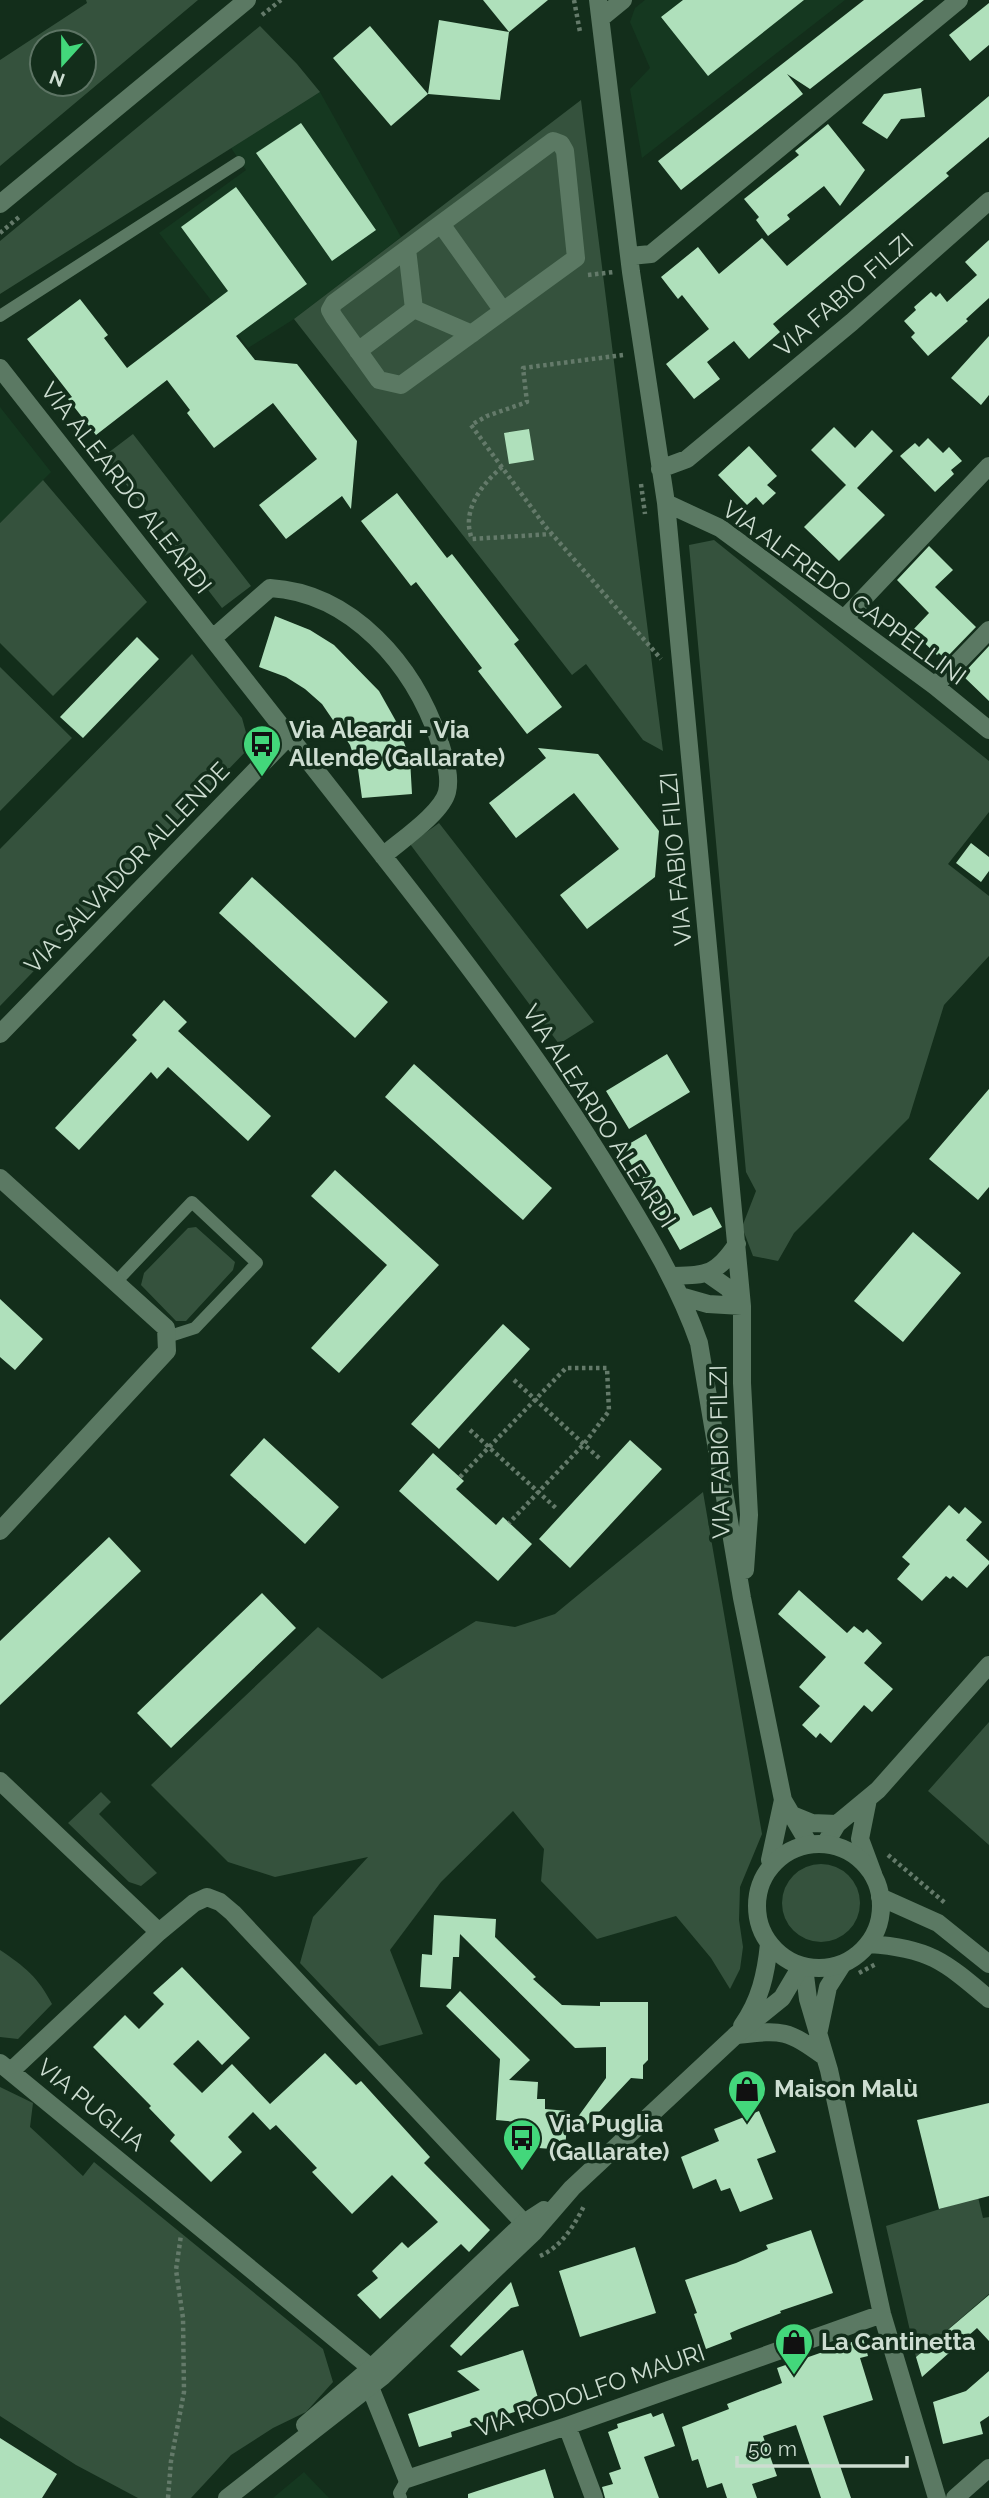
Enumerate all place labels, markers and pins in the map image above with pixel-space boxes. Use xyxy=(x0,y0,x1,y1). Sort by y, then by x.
place label: Via Aleardi - Via Allende (Gallarate) xyxy=(289,715,505,772)
bus stop icon: Via Aleardi - Via Allende (Gallarate) xyxy=(241,723,283,778)
shop icon: Maison Malù xyxy=(726,2068,768,2123)
place label: Maison Malù xyxy=(774,2074,918,2103)
place label: Via Puglia (Gallarate) xyxy=(549,2109,669,2166)
bus stop icon: Via Puglia (Gallarate) xyxy=(501,2117,543,2172)
shop icon: La Cantinetta xyxy=(773,2321,815,2376)
place label: La Cantinetta xyxy=(821,2327,976,2356)

